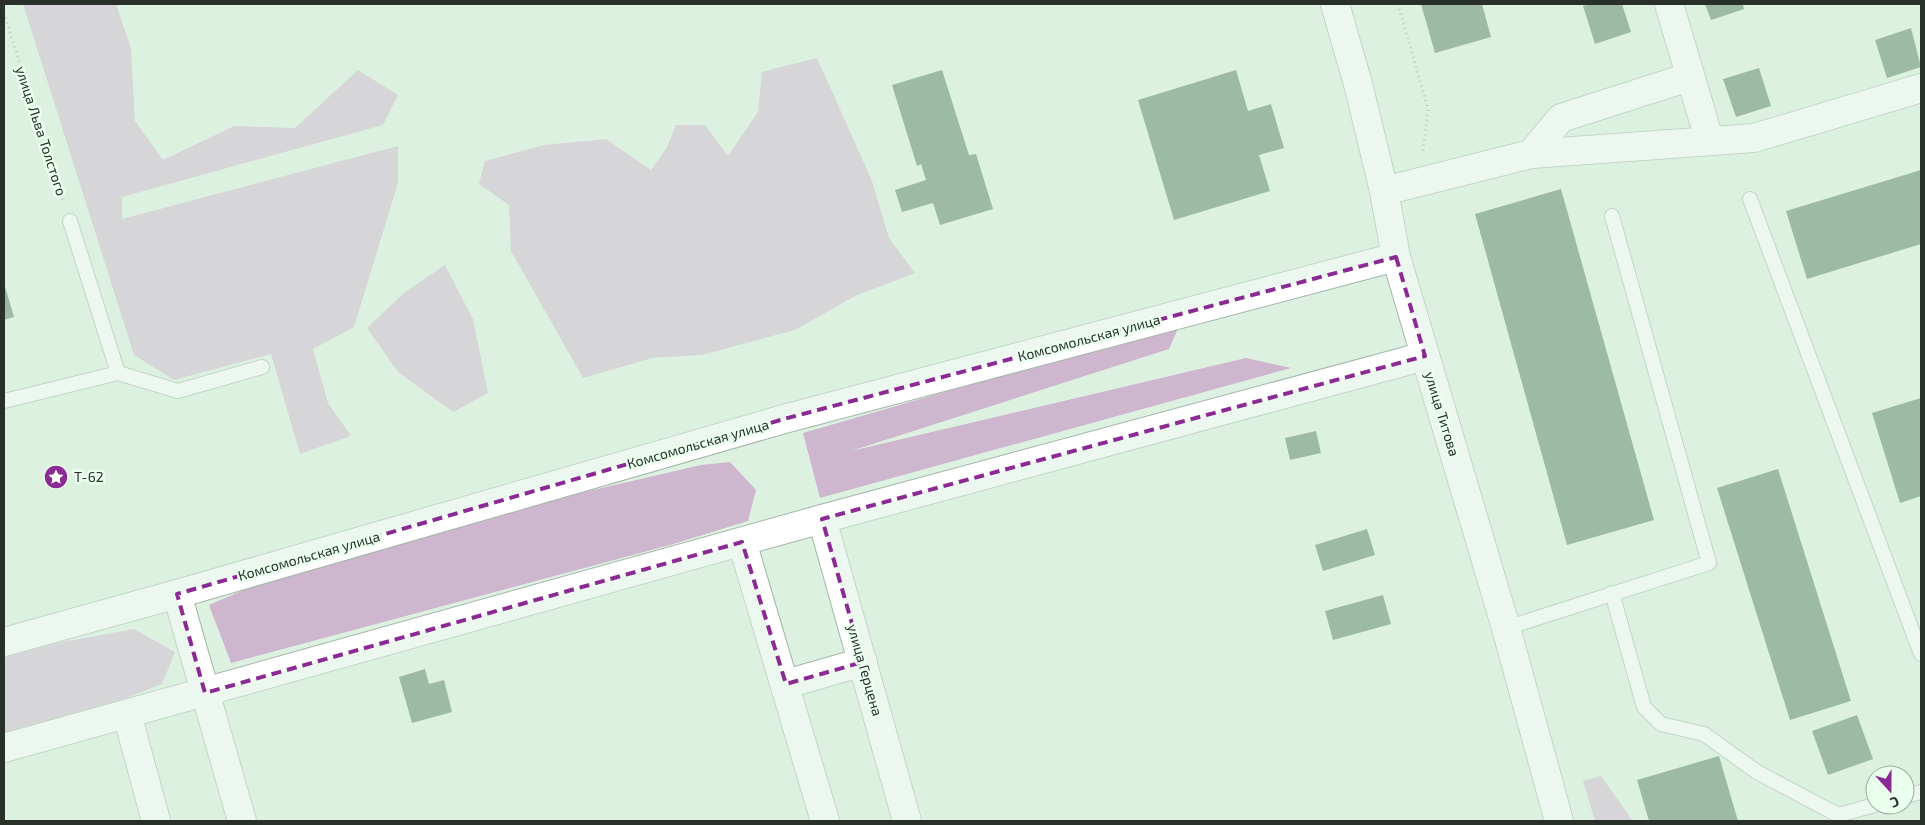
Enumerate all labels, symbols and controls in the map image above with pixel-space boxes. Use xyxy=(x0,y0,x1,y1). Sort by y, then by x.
street label: улица Льва Толстого xyxy=(12,64,70,198)
street label: Комсомольская улица xyxy=(1016,310,1162,365)
street label: улица Титова xyxy=(1422,369,1463,458)
street label: Комсомольская улица xyxy=(625,415,771,472)
place icon: Т-62 xyxy=(43,464,69,490)
place label: Т-62 xyxy=(74,468,104,485)
street label: Комсомольская улица xyxy=(236,527,382,584)
street label: улица Герцена xyxy=(844,622,887,718)
north arrow xyxy=(1865,765,1915,815)
text: С xyxy=(1888,793,1902,812)

